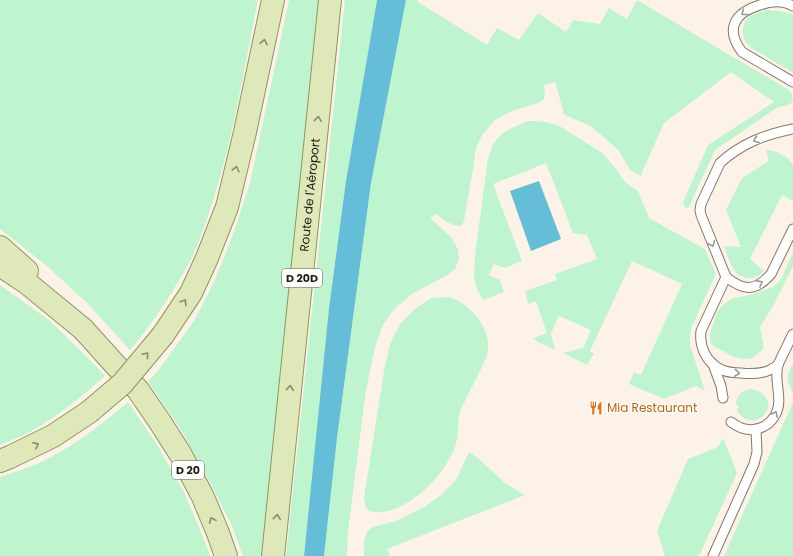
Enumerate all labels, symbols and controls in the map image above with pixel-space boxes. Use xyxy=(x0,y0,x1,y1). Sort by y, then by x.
one-way arrow xyxy=(741,8,748,15)
one-way arrow xyxy=(259,39,267,46)
one-way arrow xyxy=(313,116,322,122)
one-way arrow xyxy=(752,135,759,143)
street label: Route de l'Aéroport xyxy=(295,137,324,252)
one-way arrow xyxy=(231,166,239,172)
one-way arrow xyxy=(708,240,716,247)
road number: D 20D xyxy=(282,269,322,287)
one-way arrow xyxy=(756,280,763,288)
one-way arrow xyxy=(180,300,187,307)
one-way arrow xyxy=(141,353,148,360)
one-way arrow xyxy=(734,368,740,377)
one-way arrow xyxy=(286,385,295,391)
place label: Mia Restaurant xyxy=(607,399,697,416)
restaurant icon: Mia Restaurant xyxy=(588,400,604,416)
one-way arrow xyxy=(770,411,778,418)
one-way arrow xyxy=(31,442,39,450)
road number: D 20 xyxy=(172,461,204,479)
one-way arrow xyxy=(273,514,282,520)
one-way arrow xyxy=(209,516,217,523)

